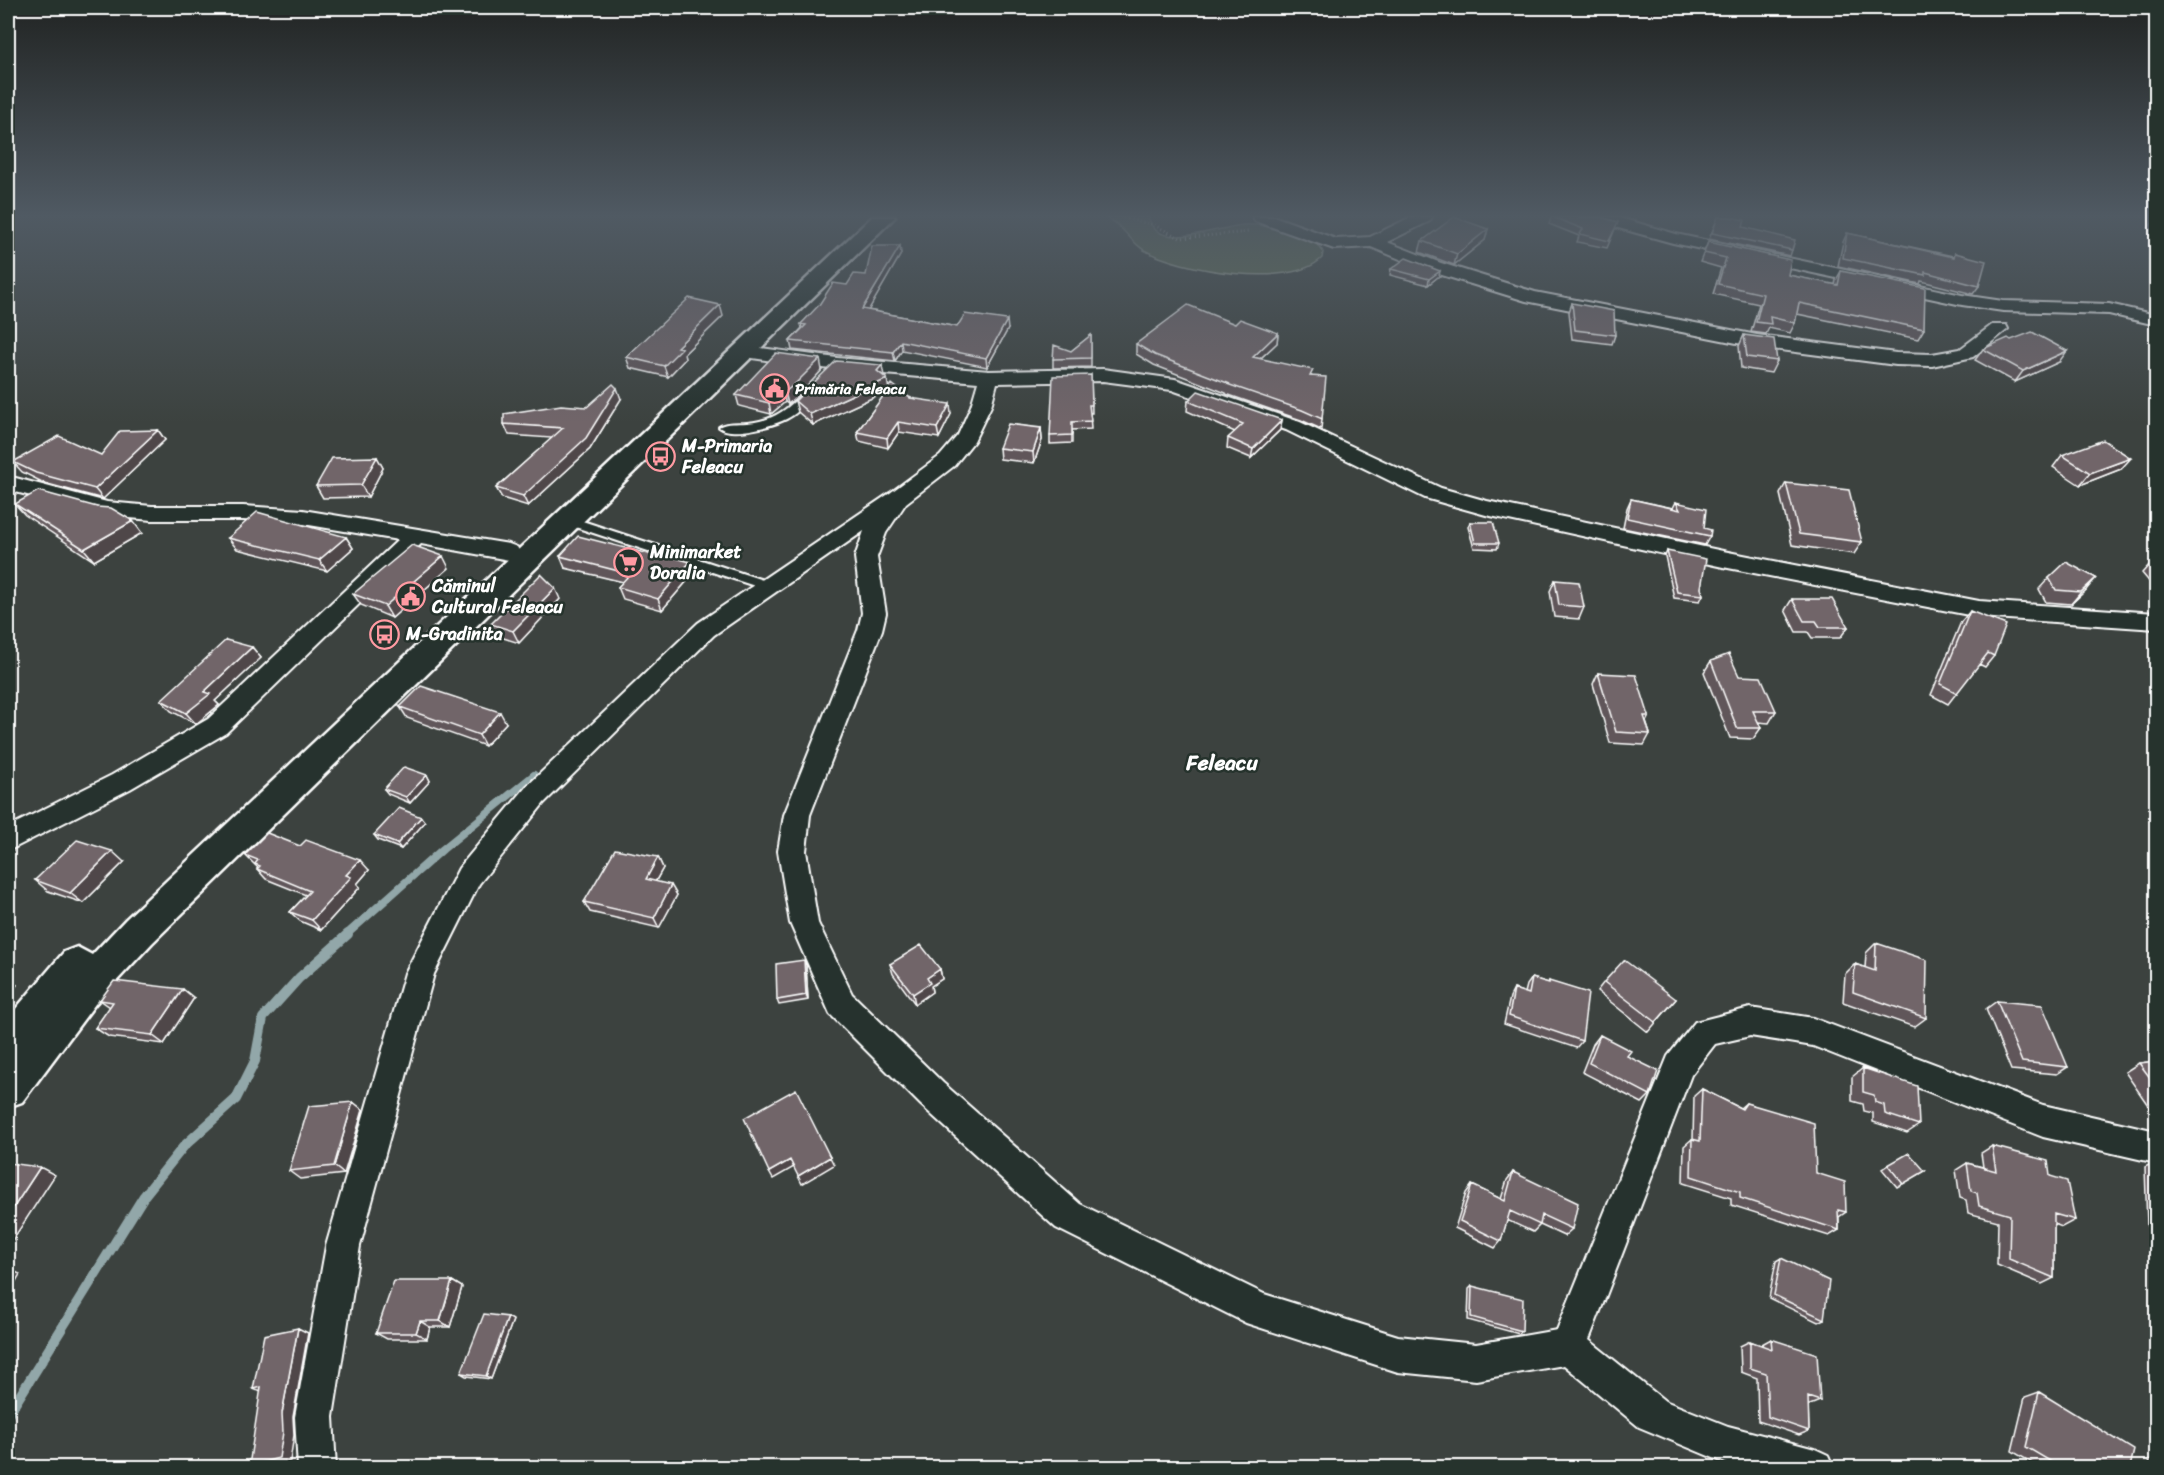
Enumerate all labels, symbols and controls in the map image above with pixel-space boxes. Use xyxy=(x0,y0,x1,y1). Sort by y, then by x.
public building icon: Primăria Feleacu xyxy=(758,373,790,405)
place label: Primăria Feleacu xyxy=(795,376,907,402)
place label: M-Primaria Feleacu xyxy=(681,430,772,483)
bus stop icon: M-Primaria Feleacu xyxy=(645,440,677,472)
place label: Minimarket Doralia xyxy=(649,536,741,589)
supermarket icon: Minimarket Doralia xyxy=(613,546,645,578)
place label: Căminul Cultural Feleacu xyxy=(431,570,563,623)
public building icon: Căminul Cultural Feleacu xyxy=(395,580,427,612)
bus stop icon: M-Gradinita xyxy=(369,618,401,650)
place label: M-Gradinita xyxy=(405,618,503,650)
district label: Feleacu xyxy=(1185,744,1258,782)

